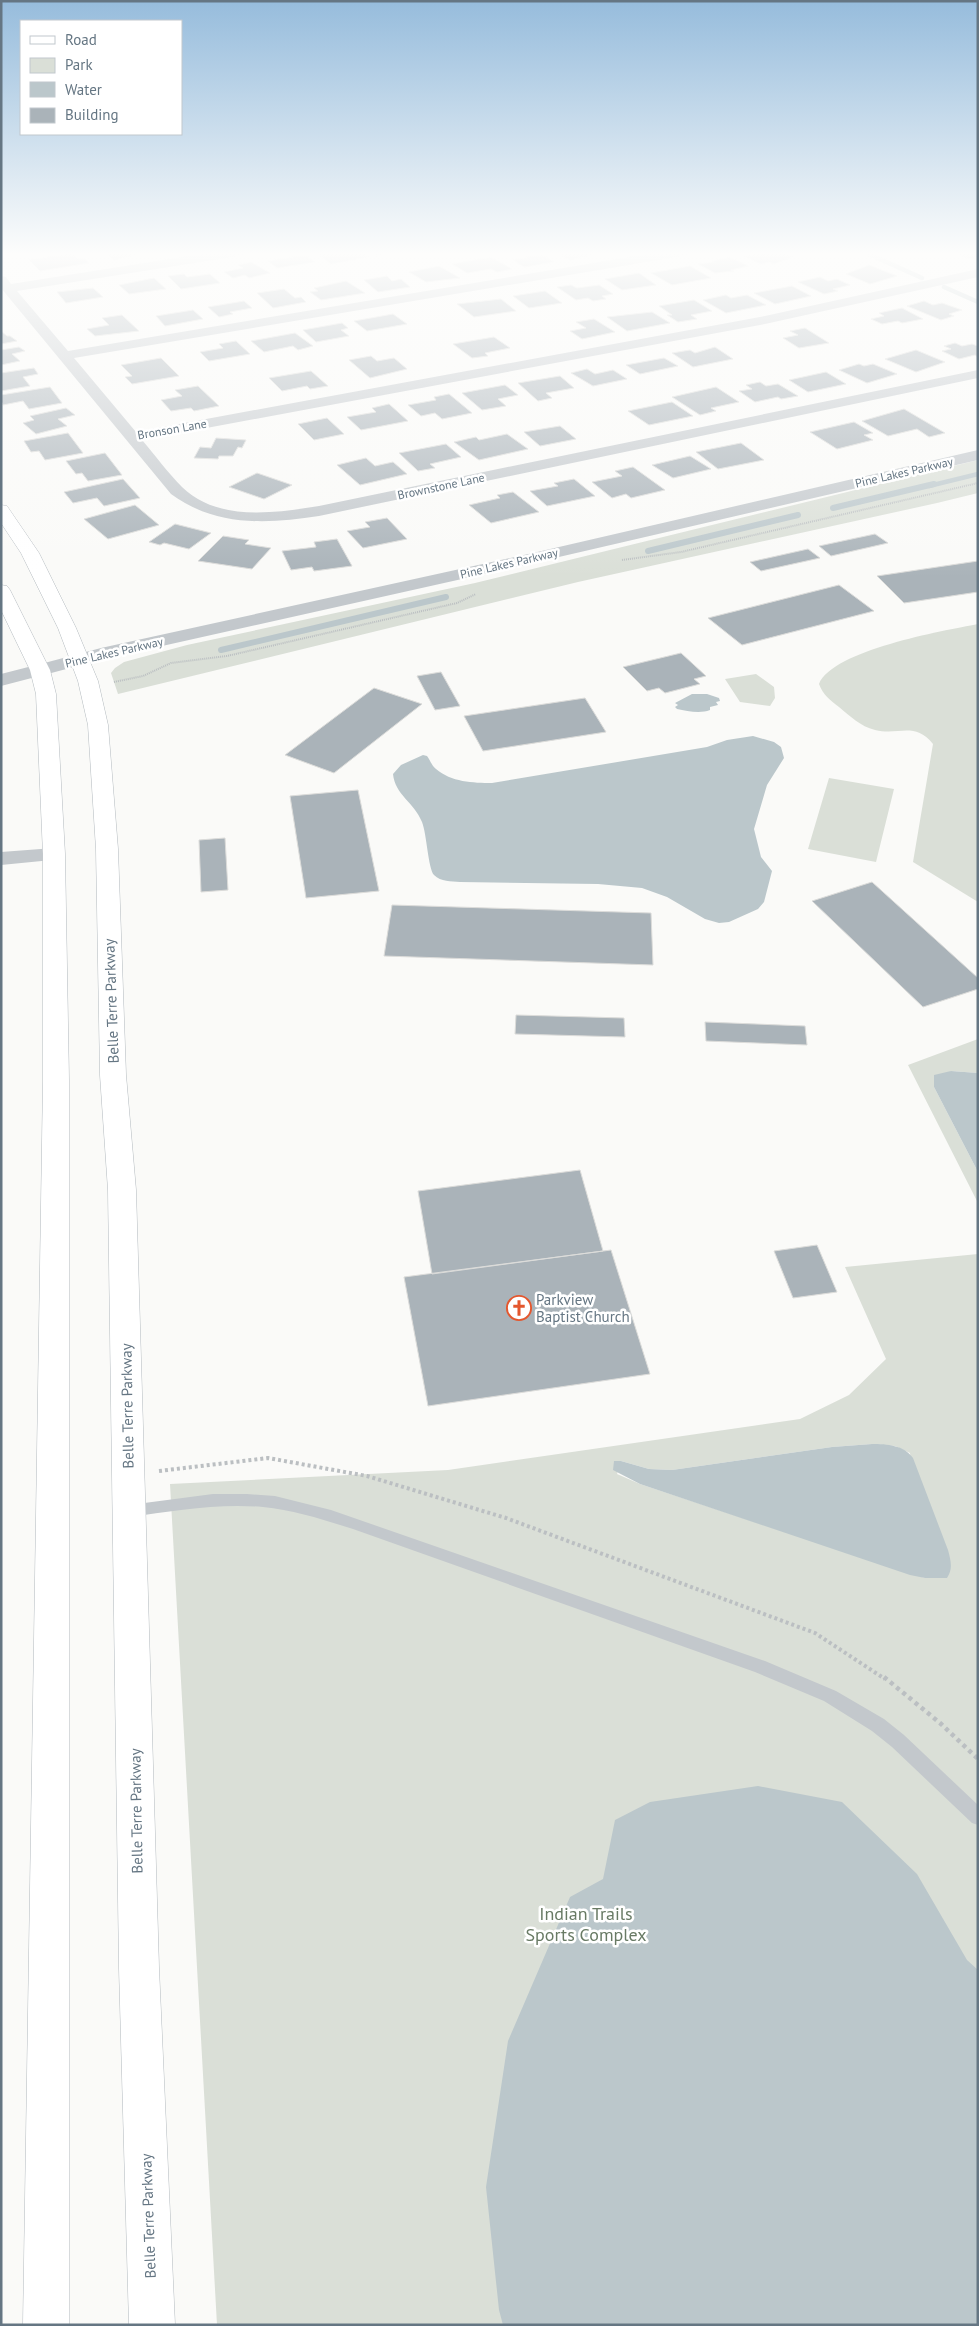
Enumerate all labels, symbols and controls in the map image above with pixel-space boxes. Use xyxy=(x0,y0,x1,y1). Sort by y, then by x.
legend xyxy=(20,20,182,135)
text: Road xyxy=(65,30,97,49)
text: Park xyxy=(65,55,93,74)
text: Water xyxy=(65,80,102,99)
text: Building xyxy=(65,105,119,124)
street label: Bronson Lane xyxy=(136,416,208,442)
street label: Pine Lakes Parkway xyxy=(854,453,955,491)
street label: Brownstone Lane xyxy=(396,469,486,503)
street label: Pine Lakes Parkway xyxy=(459,544,560,582)
street label: Pine Lakes Parkway xyxy=(64,633,165,671)
street label: Belle Terre Parkway xyxy=(99,938,123,1064)
place label: Parkview Baptist Church xyxy=(536,1290,630,1326)
church icon: Parkview Baptist Church xyxy=(506,1295,532,1321)
street label: Belle Terre Parkway xyxy=(116,1343,138,1469)
street label: Belle Terre Parkway xyxy=(125,1748,147,1874)
park label: Indian Trails Sports Complex xyxy=(526,1902,647,1946)
street label: Belle Terre Parkway xyxy=(136,2153,160,2279)

